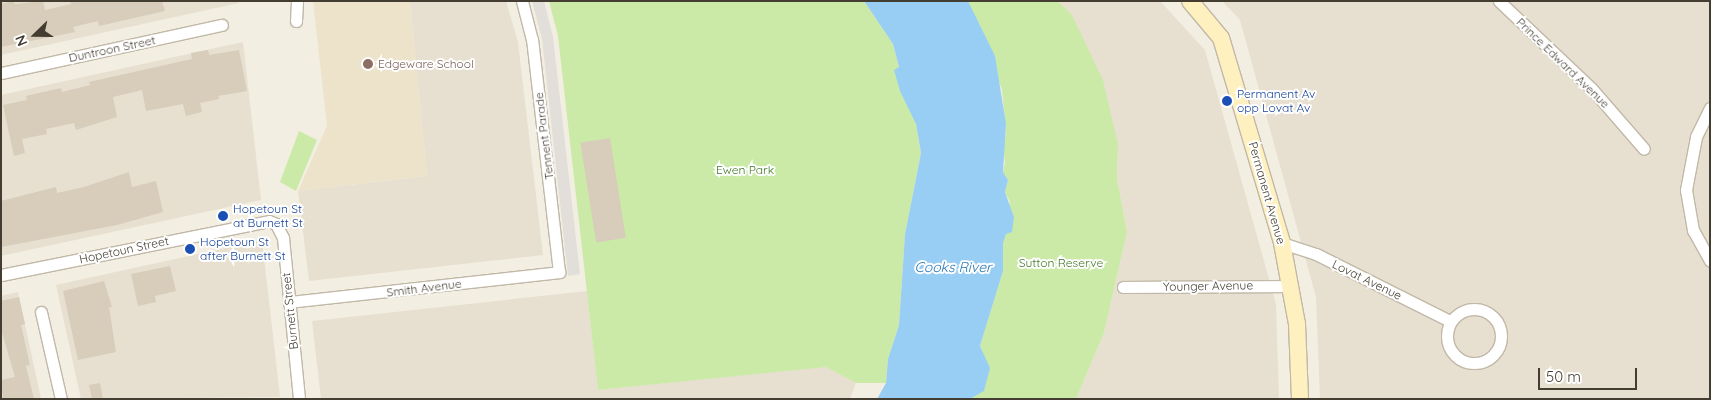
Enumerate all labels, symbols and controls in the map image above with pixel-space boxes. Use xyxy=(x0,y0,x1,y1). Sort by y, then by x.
north arrow xyxy=(10,10,60,60)
street label: Prince Edward Avenue xyxy=(1513,15,1613,111)
text: N xyxy=(11,32,31,49)
street label: Duntroon Street xyxy=(67,33,157,65)
place label: Edgeware School xyxy=(378,57,474,71)
marker: Edgeware School xyxy=(362,58,374,70)
place label: Permanent Av opp Lovat Av xyxy=(1237,87,1315,115)
street label: Tennent Parade xyxy=(532,92,556,180)
marker: Permanent Av opp Lovat Av xyxy=(1221,95,1233,107)
street label: Permanent Avenue xyxy=(1246,140,1288,246)
park label: Ewen Park xyxy=(716,163,774,177)
place label: Hopetoun St at Burnett St xyxy=(233,202,303,230)
marker: Hopetoun St at Burnett St xyxy=(217,210,229,222)
street label: Hopetoun Street xyxy=(78,233,170,267)
place label: Hopetoun St after Burnett St xyxy=(200,235,286,263)
marker: Hopetoun St after Burnett St xyxy=(184,243,196,255)
park label: Sutton Reserve xyxy=(1019,256,1103,270)
street label: Lovat Avenue xyxy=(1330,257,1404,303)
water label: Cooks River xyxy=(915,259,991,275)
street label: Burnett Street xyxy=(279,272,301,350)
street label: Smith Avenue xyxy=(386,276,462,300)
street label: Younger Avenue xyxy=(1163,278,1253,294)
scale bar xyxy=(1541,358,1640,390)
text: 50 m xyxy=(1546,367,1581,386)

